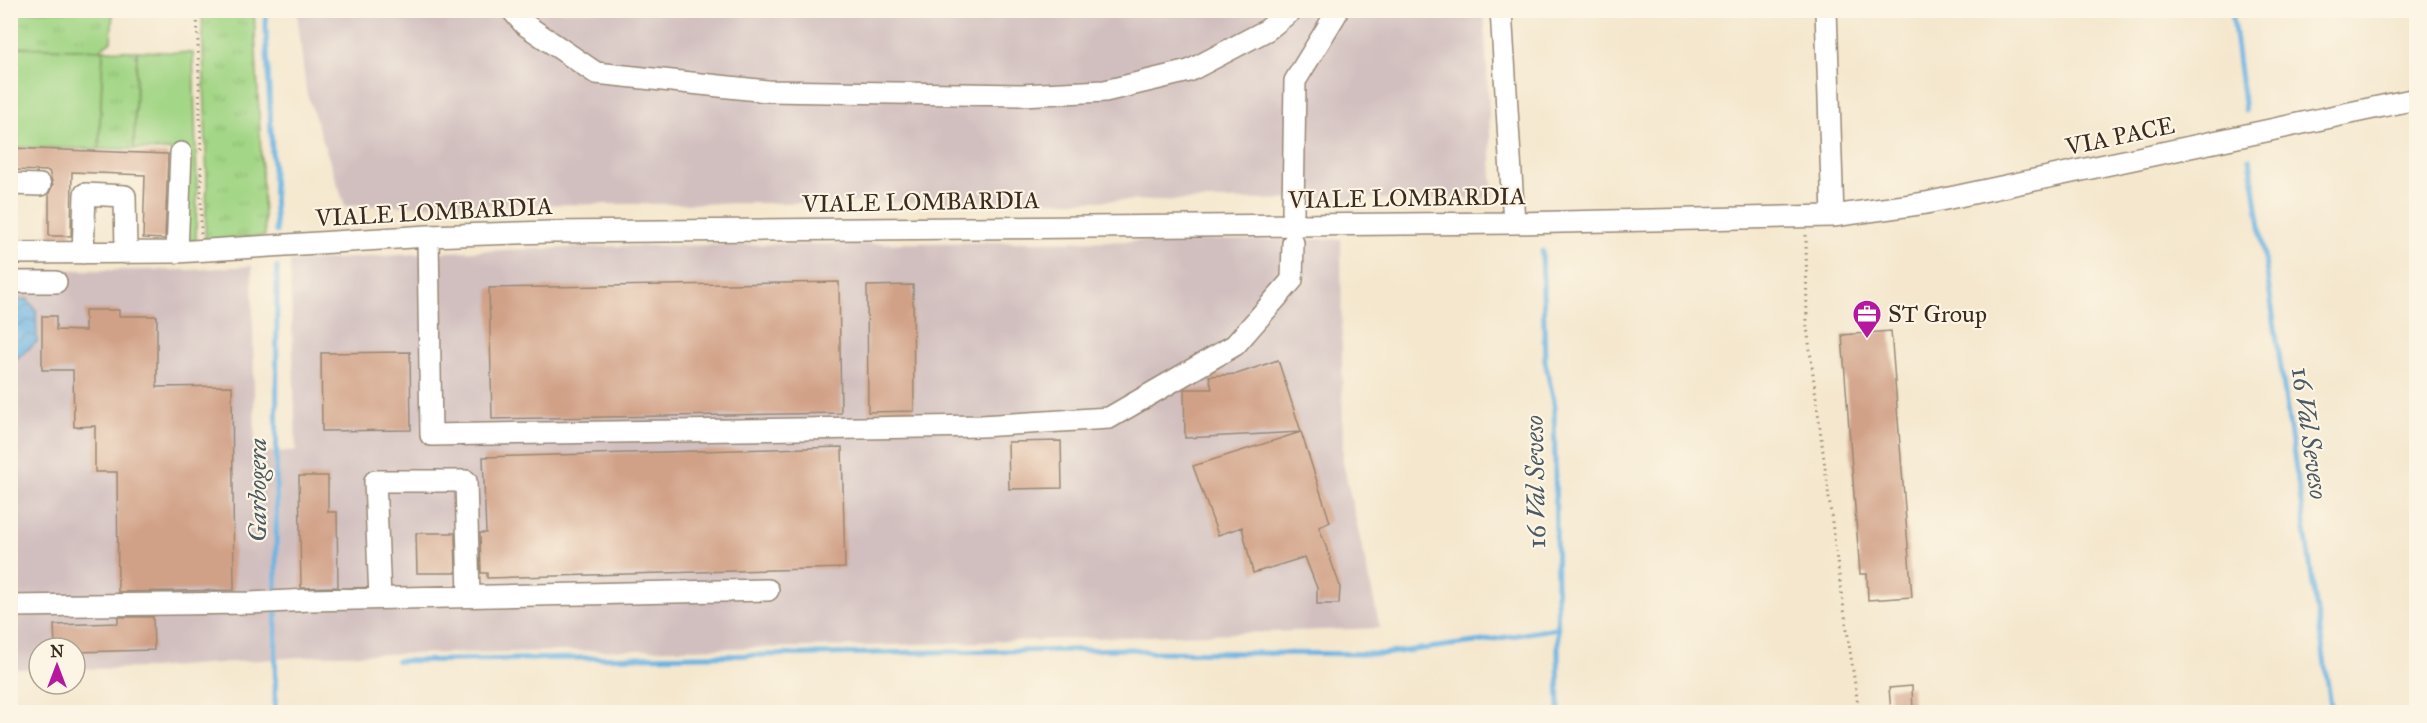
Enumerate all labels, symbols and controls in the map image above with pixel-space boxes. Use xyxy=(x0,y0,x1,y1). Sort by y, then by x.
street label: VIA PACE xyxy=(2062,110,2177,162)
street label: VIALE LOMBARDIA xyxy=(1287,181,1526,215)
street label: VIALE LOMBARDIA xyxy=(801,185,1040,219)
street label: VIALE LOMBARDIA xyxy=(314,191,553,233)
office icon: ST Group xyxy=(1851,298,1883,340)
place label: ST Group xyxy=(1888,299,1987,329)
water label: 16 Val Seveso xyxy=(2285,365,2335,501)
water label: 16 Val Seveso xyxy=(1518,415,1552,549)
water label: Garbogera xyxy=(241,438,273,542)
north arrow xyxy=(27,636,87,696)
text: N xyxy=(50,642,64,661)

